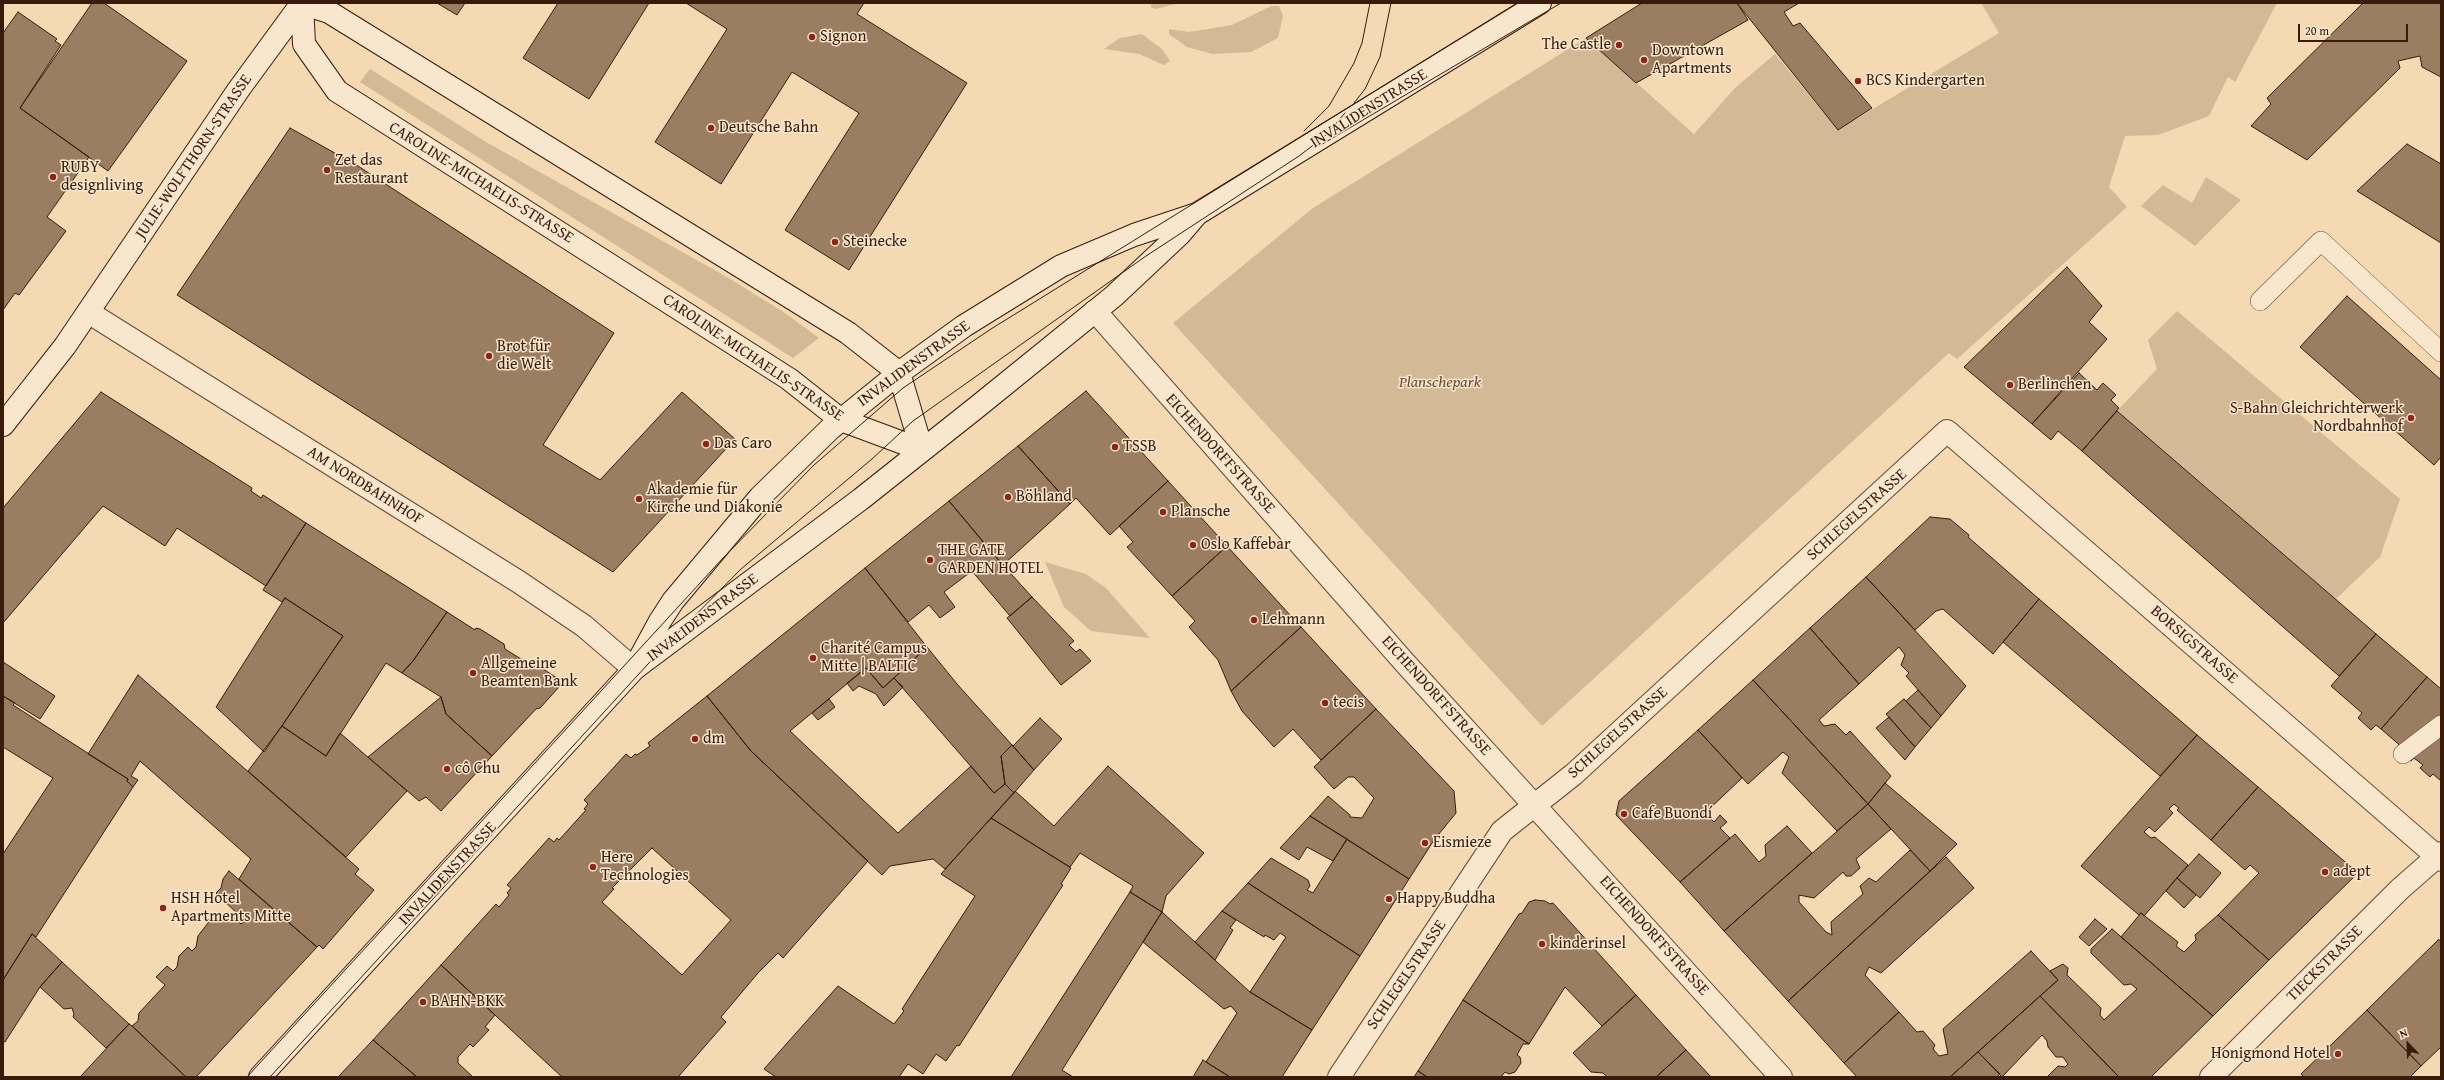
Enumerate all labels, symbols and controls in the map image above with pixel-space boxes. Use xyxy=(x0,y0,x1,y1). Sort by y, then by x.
scale bar xyxy=(2300,16,2410,42)
text: 20 m xyxy=(2305,22,2329,39)
place label: Signon xyxy=(820,27,866,47)
marker: Signon xyxy=(807,32,817,42)
place label: The Castle xyxy=(1542,35,1611,55)
marker: The Castle xyxy=(1614,40,1624,50)
place label: Downtown Apartments xyxy=(1652,41,1732,79)
marker: Downtown Apartments xyxy=(1639,55,1649,65)
street label: INVALIDENSTRASSE xyxy=(1307,65,1431,153)
street label: JULIE-WOLFTHORN-STRASSE xyxy=(132,71,256,243)
place label: BCS Kindergarten xyxy=(1866,71,1985,91)
marker: BCS Kindergarten xyxy=(1853,76,1863,86)
street label: CAROLINE-MICHAELIS-STRASSE xyxy=(385,118,577,248)
place label: Deutsche Bahn xyxy=(719,118,818,138)
marker: Deutsche Bahn xyxy=(706,123,716,133)
place label: Zet das Restaurant xyxy=(335,151,409,189)
place label: RUBY designliving xyxy=(61,158,143,196)
marker: Zet das Restaurant xyxy=(322,165,332,175)
marker: RUBY designliving xyxy=(48,172,58,182)
place label: Steinecke xyxy=(843,232,907,252)
marker: Steinecke xyxy=(830,237,840,247)
street label: CAROLINE-MICHAELIS-STRASSE xyxy=(659,290,847,426)
street label: INVALIDENSTRASSE xyxy=(854,317,974,411)
place label: Brot für die Welt xyxy=(497,337,552,375)
marker: Brot für die Welt xyxy=(484,351,494,361)
park label: Planschepark xyxy=(1399,373,1481,393)
place label: Berlinchen xyxy=(2018,375,2091,395)
marker: Berlinchen xyxy=(2005,380,2015,390)
street label: EICHENDORFFSTRASSE xyxy=(1161,390,1279,518)
place label: S-Bahn Gleichrichterwerk Nordbahnhof xyxy=(2230,399,2403,437)
marker: S-Bahn Gleichrichterwerk Nordbahnhof xyxy=(2406,413,2416,423)
place label: Das Caro xyxy=(714,434,772,454)
place label: TSSB xyxy=(1123,437,1157,457)
marker: Das Caro xyxy=(701,439,711,449)
marker: TSSB xyxy=(1110,442,1120,452)
street label: AM NORDBAHNHOF xyxy=(303,443,427,529)
street label: SCHLEGELSTRASSE xyxy=(1803,465,1911,565)
place label: Akademie für Kirche und Diakonie xyxy=(647,480,783,518)
place label: Böhland xyxy=(1016,487,1072,507)
marker: Böhland xyxy=(1003,492,1013,502)
marker: Akademie für Kirche und Diakonie xyxy=(634,494,644,504)
place label: Plansche xyxy=(1171,502,1230,522)
marker: Plansche xyxy=(1158,507,1168,517)
place label: Oslo Kaffebar xyxy=(1201,535,1290,555)
marker: Oslo Kaffebar xyxy=(1188,540,1198,550)
place label: THE GATE GARDEN HOTEL xyxy=(938,541,1043,579)
marker: THE GATE GARDEN HOTEL xyxy=(925,555,935,565)
street label: INVALIDENSTRASSE xyxy=(644,570,762,666)
street label: BORSIGSTRASSE xyxy=(2146,602,2242,688)
place label: Lehmann xyxy=(1262,610,1325,630)
marker: Lehmann xyxy=(1249,615,1259,625)
street label: EICHENDORFFSTRASSE xyxy=(1377,632,1495,760)
place label: Charité Campus Mitte | BALTIC xyxy=(821,639,927,677)
marker: Charité Campus Mitte | BALTIC xyxy=(808,653,818,663)
place label: Allgemeine Beamten Bank xyxy=(481,654,578,692)
marker: Allgemeine Beamten Bank xyxy=(468,668,478,678)
street label: SCHLEGELSTRASSE xyxy=(1564,683,1672,783)
place label: tecis xyxy=(1333,693,1364,713)
marker: tecis xyxy=(1320,698,1330,708)
place label: dm xyxy=(703,729,725,749)
marker: dm xyxy=(690,734,700,744)
place label: cô Chu xyxy=(455,759,500,779)
marker: cô Chu xyxy=(442,764,452,774)
place label: Cafe Buondí xyxy=(1632,804,1712,824)
marker: Cafe Buondí xyxy=(1619,809,1629,819)
street label: INVALIDENSTRASSE xyxy=(395,818,501,930)
place label: Eismieze xyxy=(1433,833,1492,853)
marker: Eismieze xyxy=(1420,838,1430,848)
place label: Here Technologies xyxy=(601,848,689,886)
marker: Here Technologies xyxy=(588,862,598,872)
place label: adept xyxy=(2333,862,2371,882)
marker: adept xyxy=(2320,867,2330,877)
street label: EICHENDORFFSTRASSE xyxy=(1595,872,1713,1000)
place label: HSH Hotel Apartments Mitte xyxy=(171,889,291,927)
place label: Happy Buddha xyxy=(1397,889,1495,909)
marker: Happy Buddha xyxy=(1384,894,1394,904)
marker: HSH Hotel Apartments Mitte xyxy=(158,903,168,913)
street label: SCHLEGELSTRASSE xyxy=(1363,917,1451,1033)
street label: TIECKSTRASSE xyxy=(2283,922,2367,1006)
place label: kinderinsel xyxy=(1550,934,1626,954)
marker: kinderinsel xyxy=(1537,939,1547,949)
place label: BAHN-BKK xyxy=(431,992,504,1012)
marker: BAHN-BKK xyxy=(418,997,428,1007)
north arrow xyxy=(2388,1024,2428,1064)
text: N xyxy=(2397,1024,2410,1042)
place label: Honigmond Hotel xyxy=(2211,1044,2330,1064)
marker: Honigmond Hotel xyxy=(2333,1049,2343,1059)

